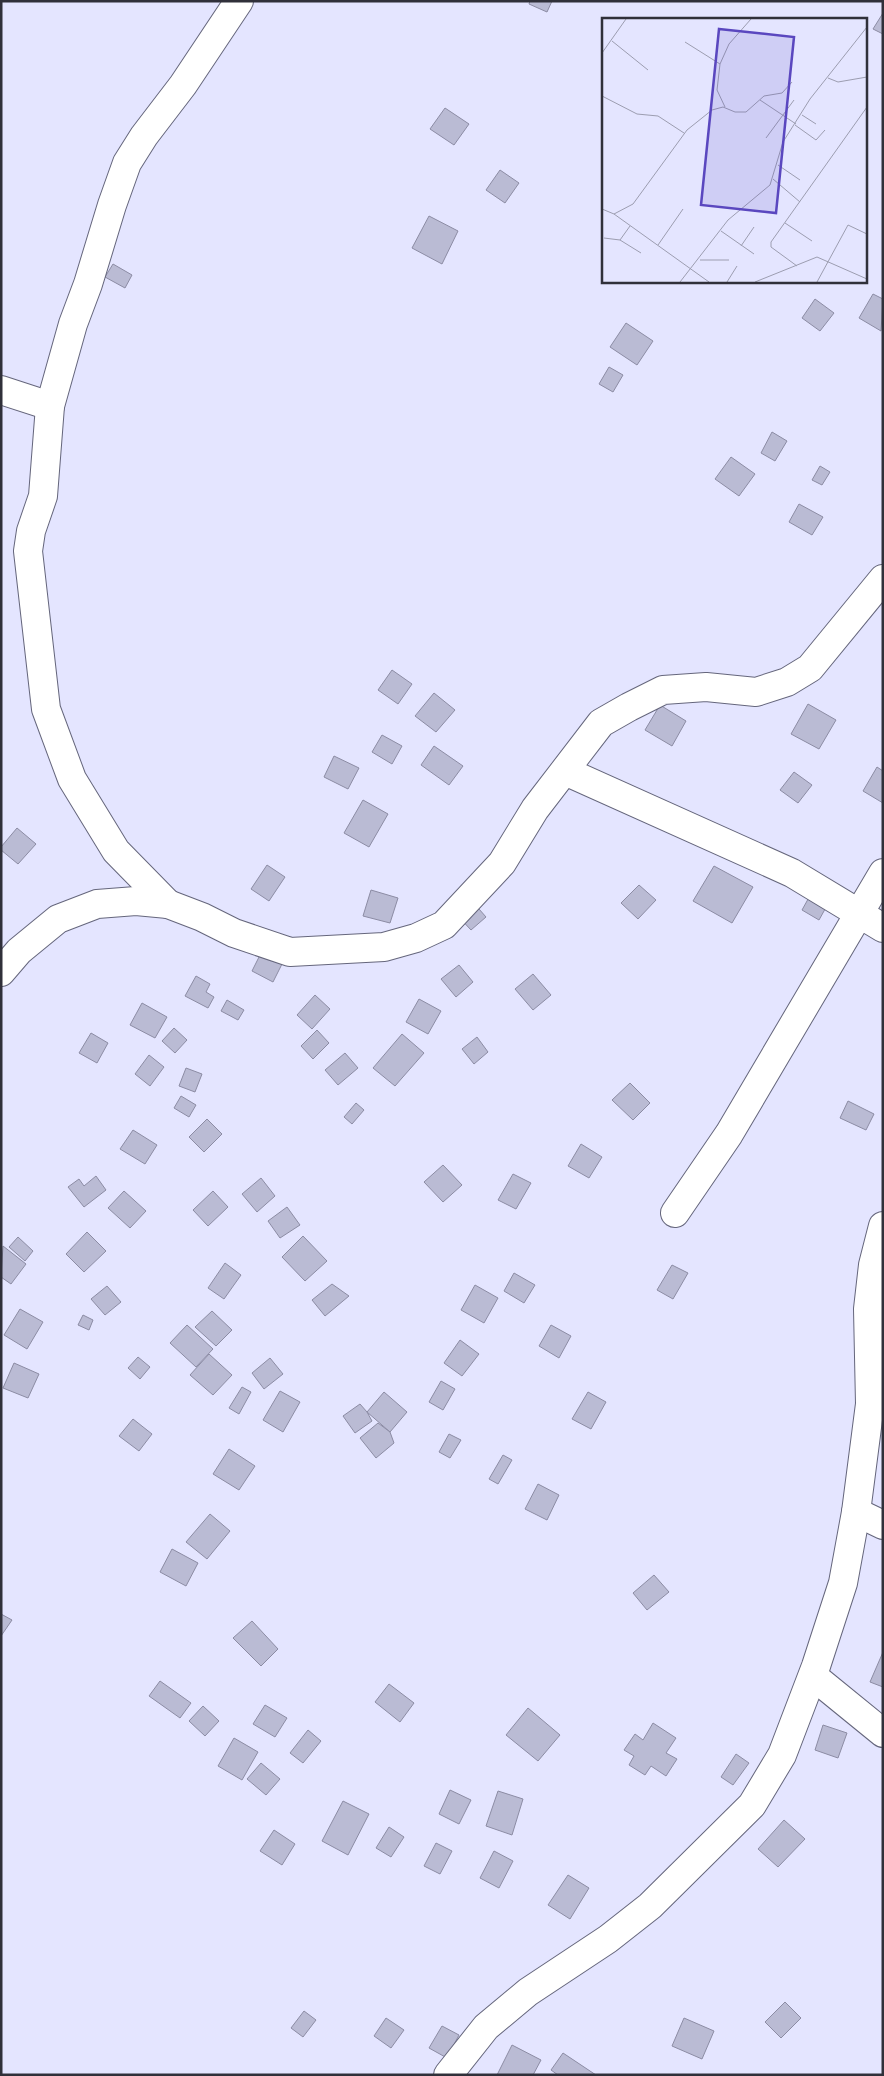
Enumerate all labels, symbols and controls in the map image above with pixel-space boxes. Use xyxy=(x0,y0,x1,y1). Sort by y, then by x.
inset map xyxy=(602,18,866,282)

